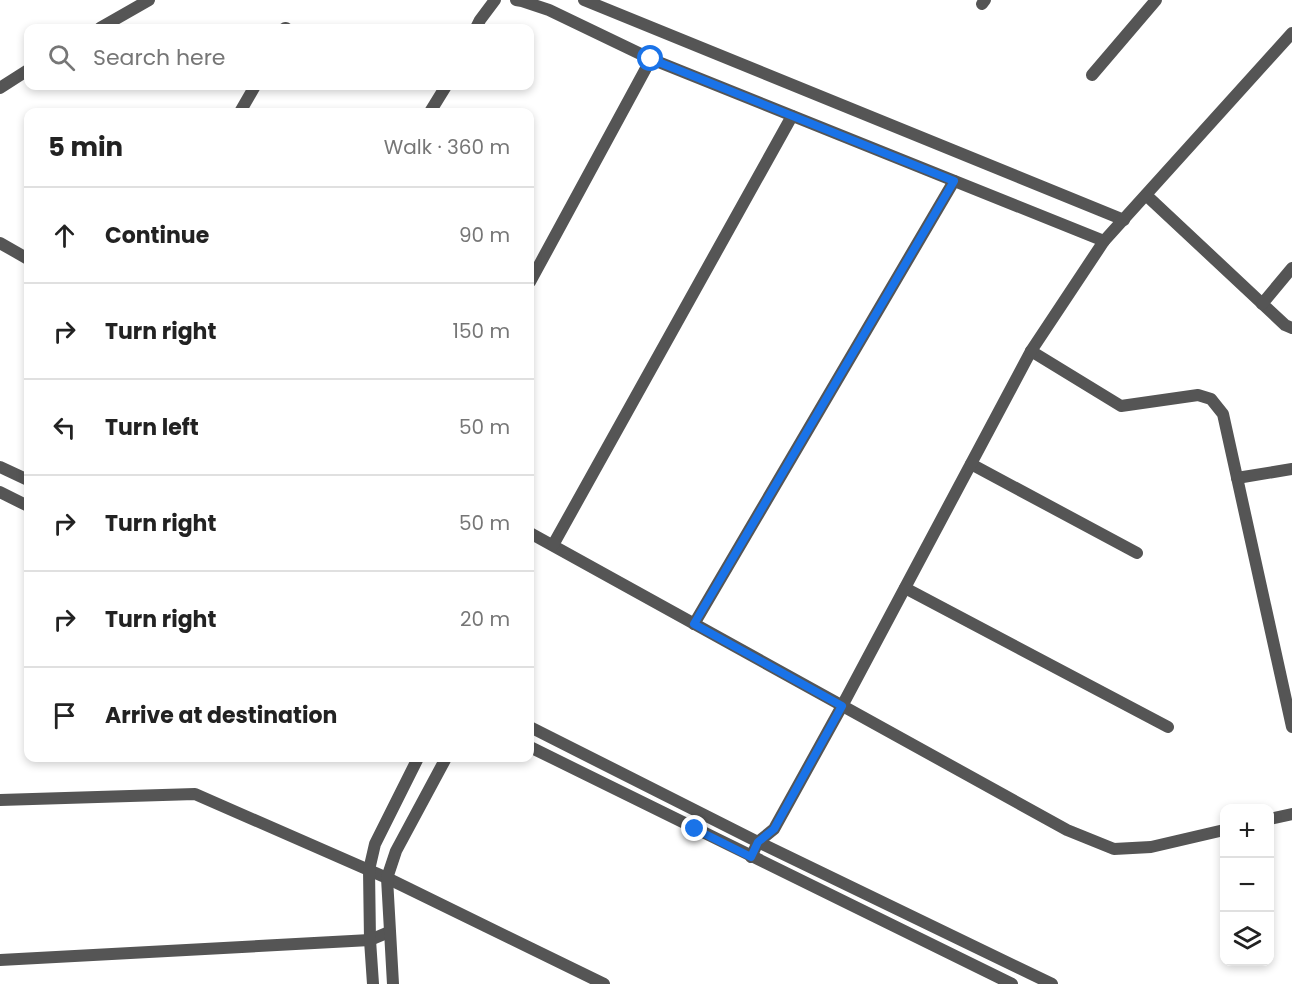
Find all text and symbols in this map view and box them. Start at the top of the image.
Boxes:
search box [24,24,534,90]
icon: search [45,41,78,74]
text: Search here [93,42,226,73]
route start [637,45,663,71]
text: 5 min [48,129,123,165]
text: Walk · 360 m [384,133,510,161]
icon: ahead [48,219,81,252]
text: Continue [105,220,209,251]
text: 90 m [459,221,510,249]
icon: right [48,315,81,348]
text: Turn right [105,316,216,347]
text: 150 m [453,317,510,345]
icon: left [48,411,81,444]
text: Turn left [105,412,199,443]
text: 50 m [459,413,510,441]
icon: right [48,507,81,540]
text: Turn right [105,508,216,539]
text: 50 m [459,509,510,537]
icon: right [48,603,81,636]
text: Turn right [105,604,216,635]
text: 20 m [460,605,510,633]
icon: arrive [48,699,81,732]
text: Arrive at destination [105,700,337,731]
map controls [1220,804,1274,966]
button: + [1220,804,1274,858]
route end [681,815,707,841]
button: − [1220,858,1274,912]
button: layers [1220,912,1274,966]

